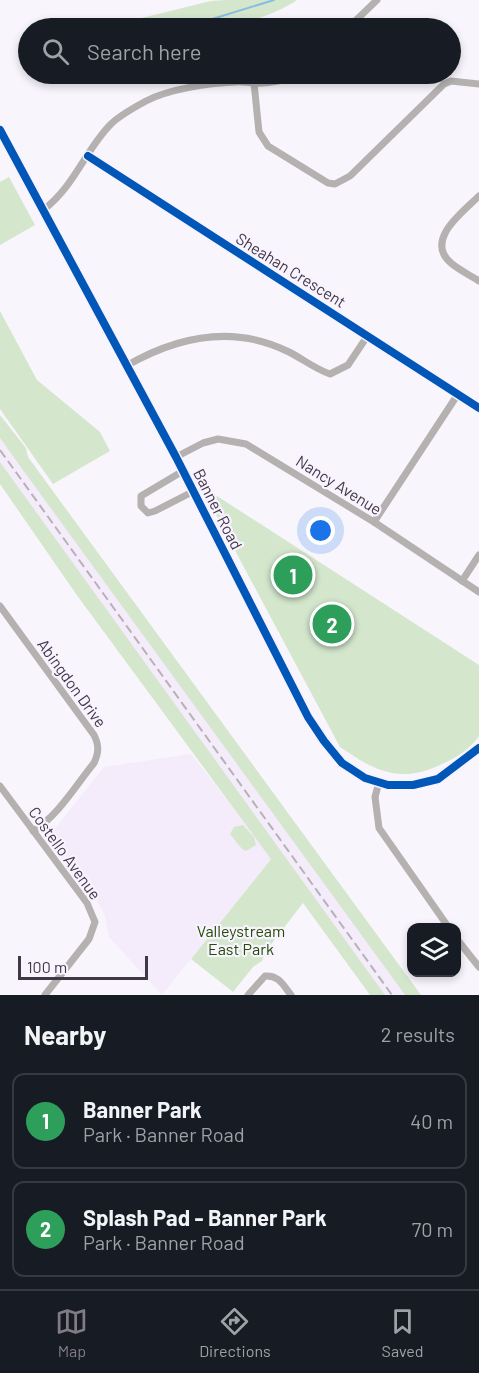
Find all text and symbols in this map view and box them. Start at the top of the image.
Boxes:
search box [18,18,461,84]
icon: search [39,35,72,68]
text: Search here [87,38,201,64]
street label: Sheahan Crescent [233,228,350,311]
street label: Nancy Avenue [293,451,386,518]
street label: Banner Road [190,465,247,552]
your location [306,516,335,545]
pin: 1 [274,552,312,598]
pin: 2 [312,602,352,646]
street label: Abingdon Drive [34,635,111,731]
street label: Costello Avenue [25,802,106,903]
park label: Valleystream East Park [197,921,285,958]
map controls [407,923,461,977]
button: layers [407,923,461,977]
scale bar [18,953,148,980]
text: 100 m [27,957,67,976]
text: Nearby [24,1019,106,1050]
text: 2 results [381,1022,455,1046]
text: Banner Park [83,1096,202,1122]
text: 1 [42,1109,49,1133]
text: 40 m [410,1109,453,1133]
text: Park · Banner Road [83,1122,245,1146]
text: Splash Pad - Banner Park [83,1204,327,1230]
text: 2 [40,1217,51,1241]
text: 70 m [412,1217,453,1241]
text: Park · Banner Road [83,1230,245,1254]
tab: Map [55,1305,88,1360]
tab: Directions [199,1305,271,1360]
tab: Saved [382,1305,424,1360]

